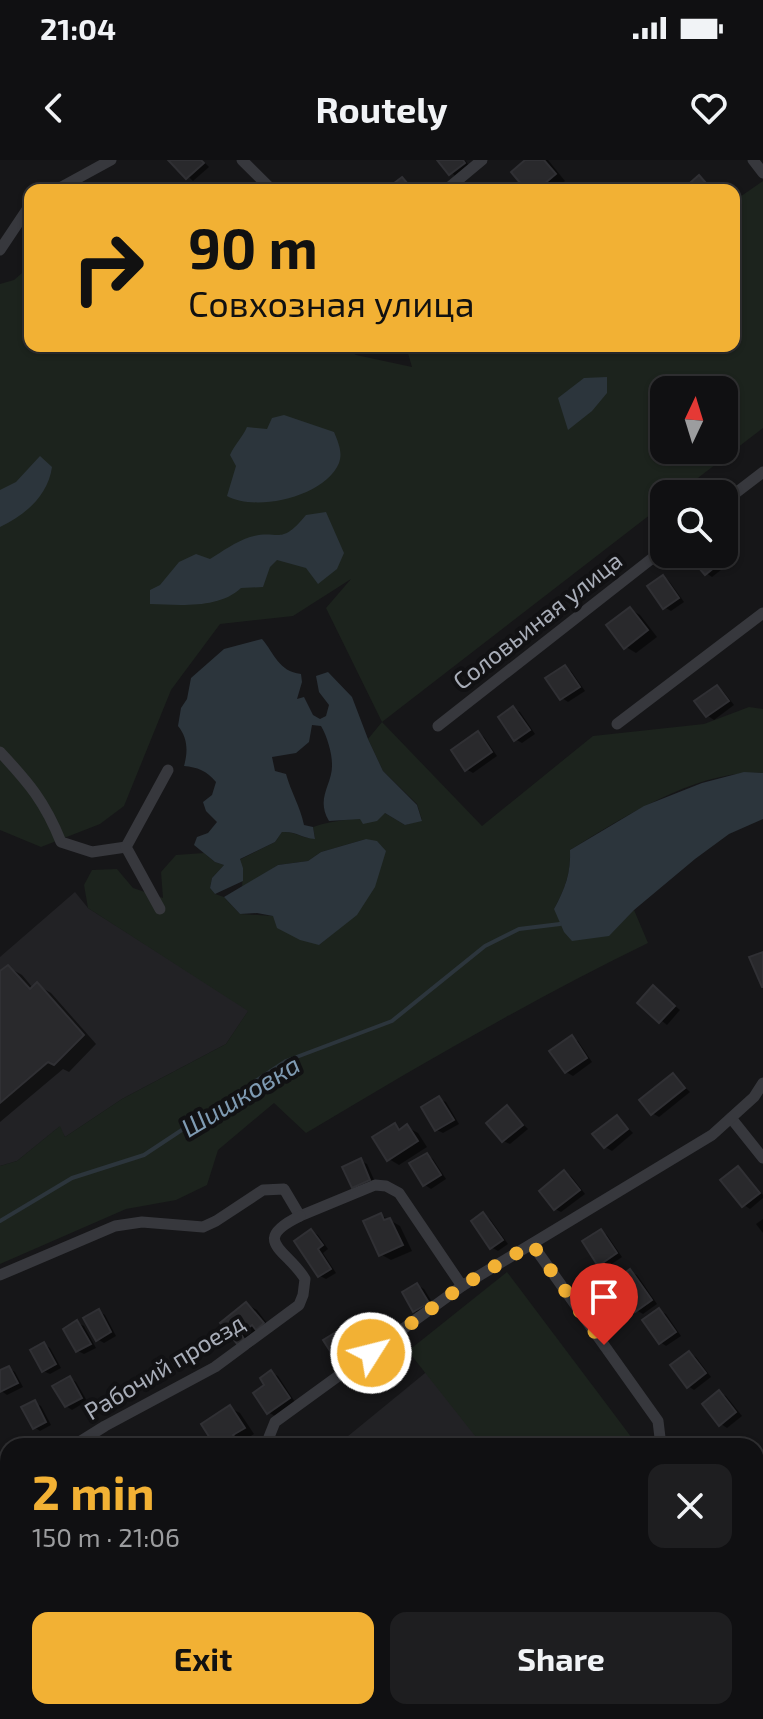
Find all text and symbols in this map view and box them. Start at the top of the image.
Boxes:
text: 21:04 [40,10,116,46]
icon: back [32,86,76,130]
icon: heart [687,86,731,130]
text: Routely [315,87,448,130]
text: 90 m [188,213,318,280]
icon: right [56,216,160,320]
text: Совхозная улица [188,281,475,324]
north arrow [650,376,738,464]
map controls [650,376,738,568]
button: search [650,480,738,568]
street label: Соловьиная улица [447,545,628,696]
water label: Шишковка [175,1048,305,1142]
pin [570,1263,638,1345]
icon: arrive [582,1275,626,1319]
street label: Рабочий проезд [79,1307,249,1425]
position arrow [329,1311,413,1395]
text: 2 min [32,1462,155,1520]
button: close [648,1464,732,1548]
text: 150 m · 21:06 [32,1521,180,1552]
button: Exit [32,1612,374,1704]
button: Share [390,1612,732,1704]

